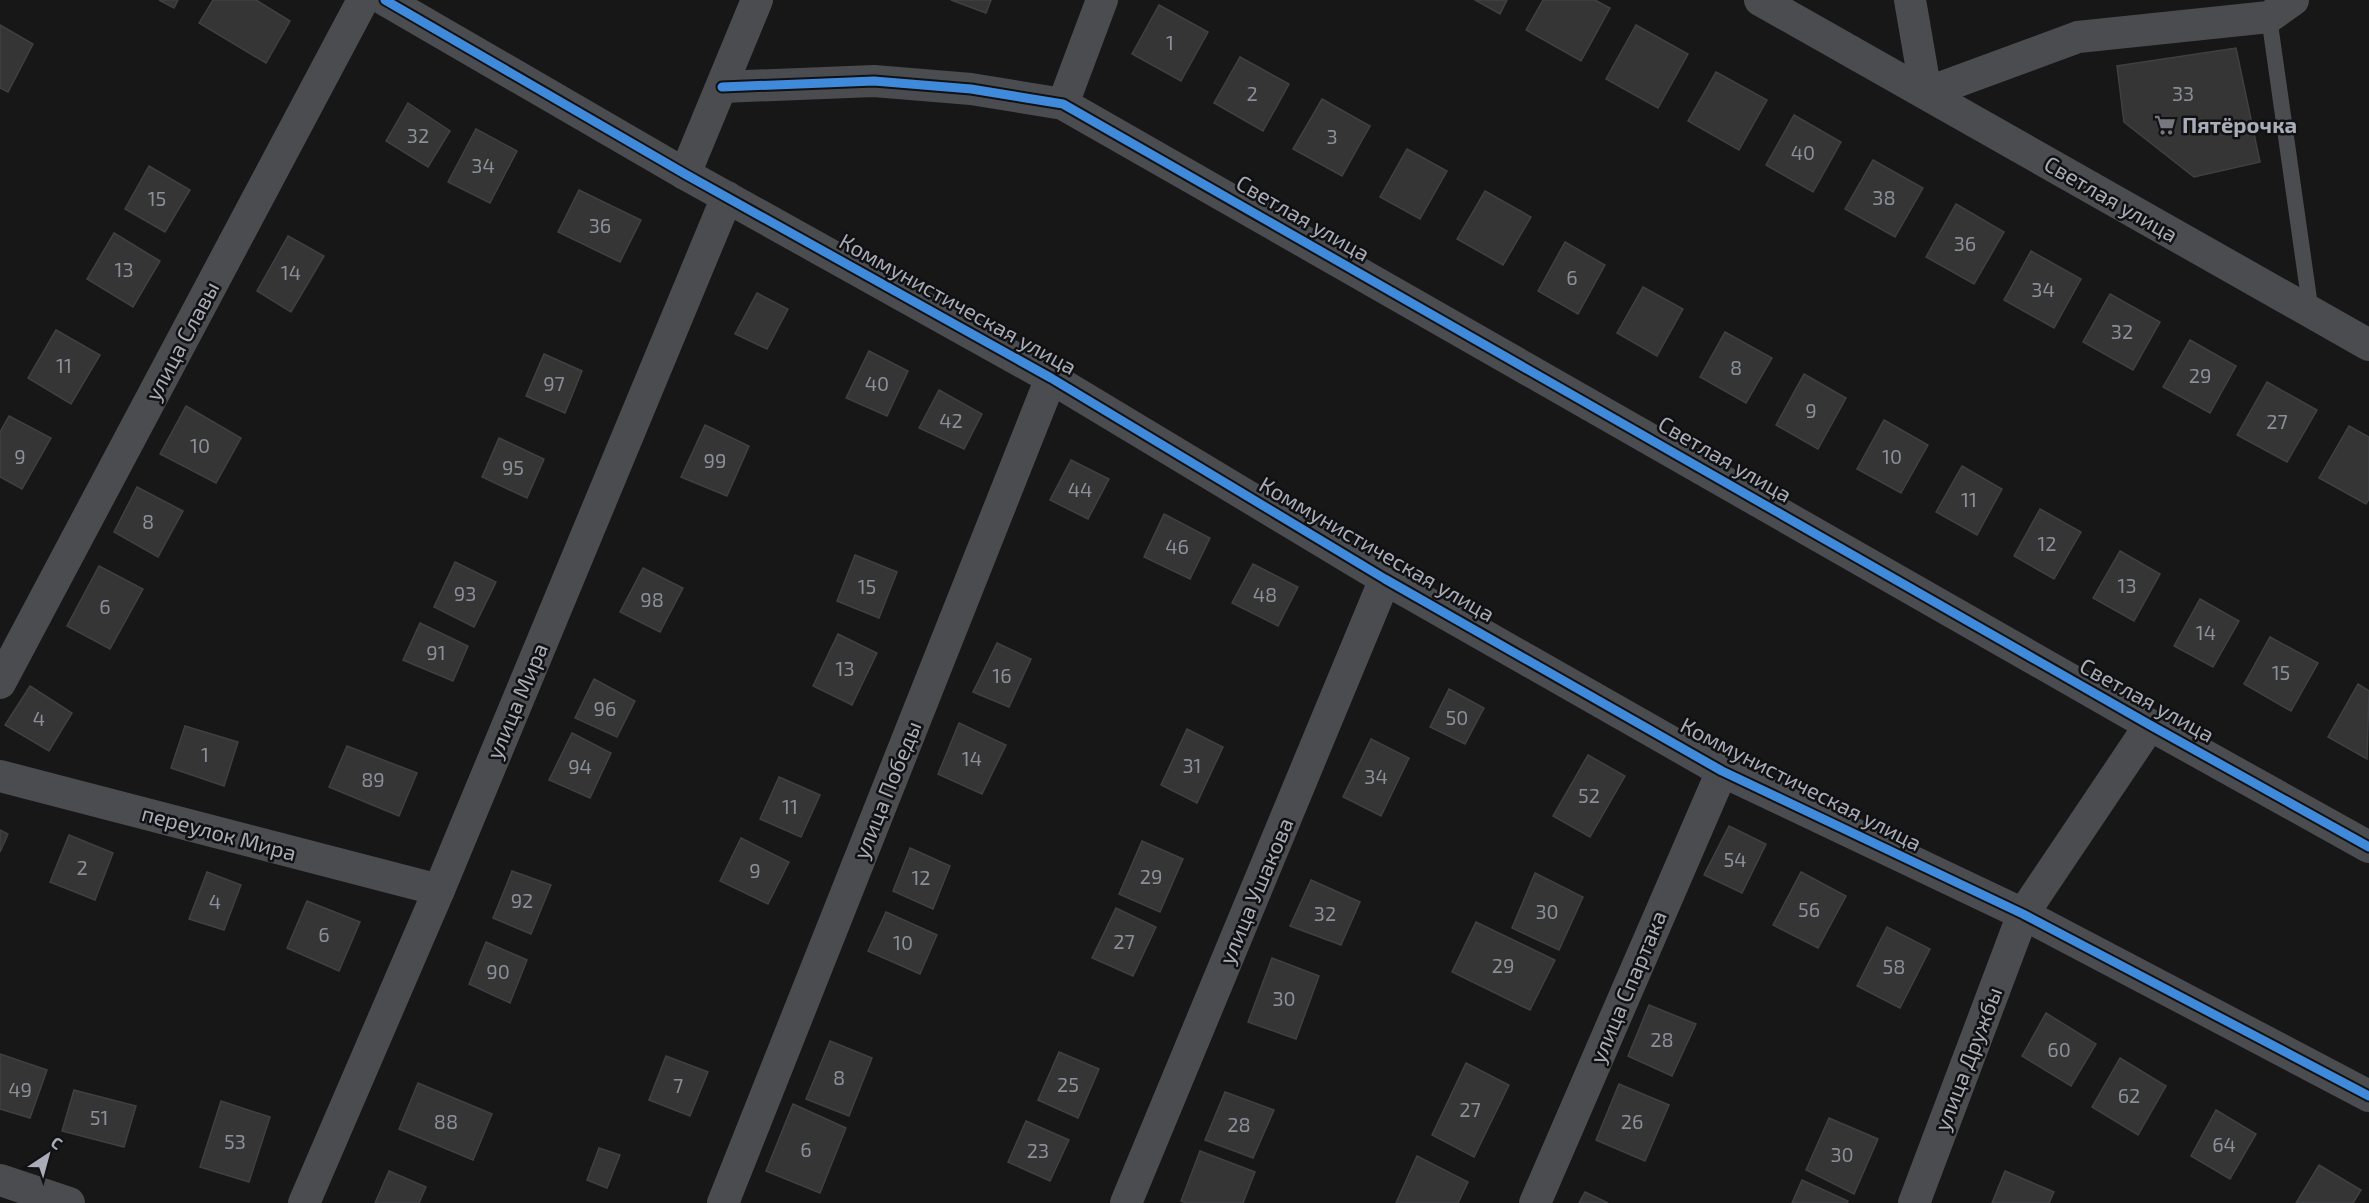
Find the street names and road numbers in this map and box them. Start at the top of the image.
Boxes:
street label: Светлая улица [2040,149,2183,248]
street label: Светлая улица [1232,168,1375,267]
street label: Коммунистическая улица [835,227,1082,380]
street label: улица Славы [139,276,224,405]
street label: Светлая улица [1654,409,1797,508]
street label: Коммунистическая улица [1255,470,1500,627]
street label: улица Мира [480,639,553,763]
street label: Светлая улица [2075,651,2219,748]
street label: Коммунистическая улица [1676,711,1926,856]
street label: улица Победы [847,717,927,863]
street label: переулок Мира [139,799,299,866]
street label: улица Ушакова [1213,813,1299,968]
street label: улица Спартака [1583,906,1672,1067]
street label: улица Дружбы [1928,983,2007,1135]

